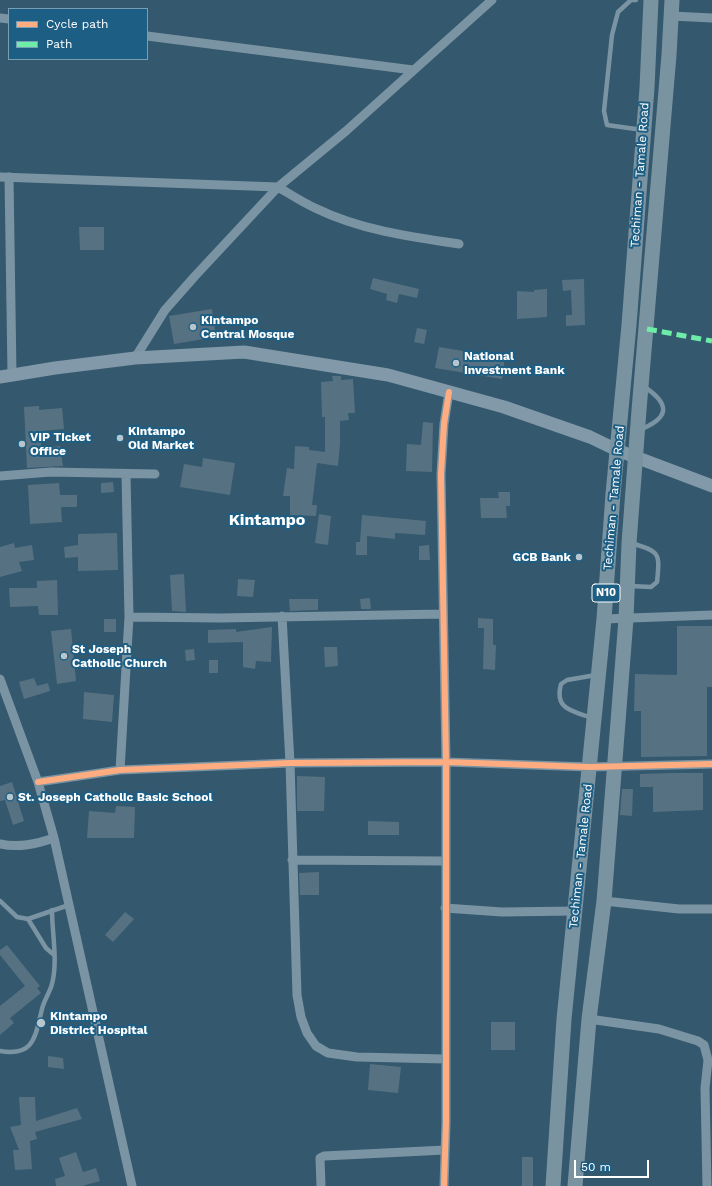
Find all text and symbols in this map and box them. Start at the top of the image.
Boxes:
legend [8,8,148,60]
text: Cycle path [46,17,108,31]
text: Path [46,37,72,51]
street label: Techiman - Tamale Road [628,102,652,248]
place label: Kintampo Central Mosque [201,313,294,341]
marker: Kintampo Central Mosque [188,322,198,332]
place label: National Investment Bank [464,349,565,377]
marker: National Investment Bank [451,358,461,368]
place label: Kintampo Old Market [128,424,194,452]
street label: Techiman - Tamale Road [601,425,627,571]
place label: VIP Ticket Office [30,430,91,458]
marker: Kintampo Old Market [115,433,125,443]
marker: VIP Ticket Office [17,439,27,449]
district label: Kintampo [229,510,305,530]
place label: GCB Bank [512,550,571,564]
marker: GCB Bank [574,552,584,562]
road number: N10 [592,584,620,602]
place label: St Joseph Catholic Church [72,642,167,670]
marker: St Joseph Catholic Church [59,651,69,661]
street label: Techiman - Tamale Road [566,783,596,929]
place label: St. Joseph Catholic Basic School [18,790,212,804]
marker: St. Joseph Catholic Basic School [5,792,15,802]
place label: Kintampo District Hospital [50,1009,148,1037]
marker: Kintampo District Hospital [35,1017,47,1029]
scale bar [576,1152,651,1178]
text: 50 m [581,1160,611,1174]

